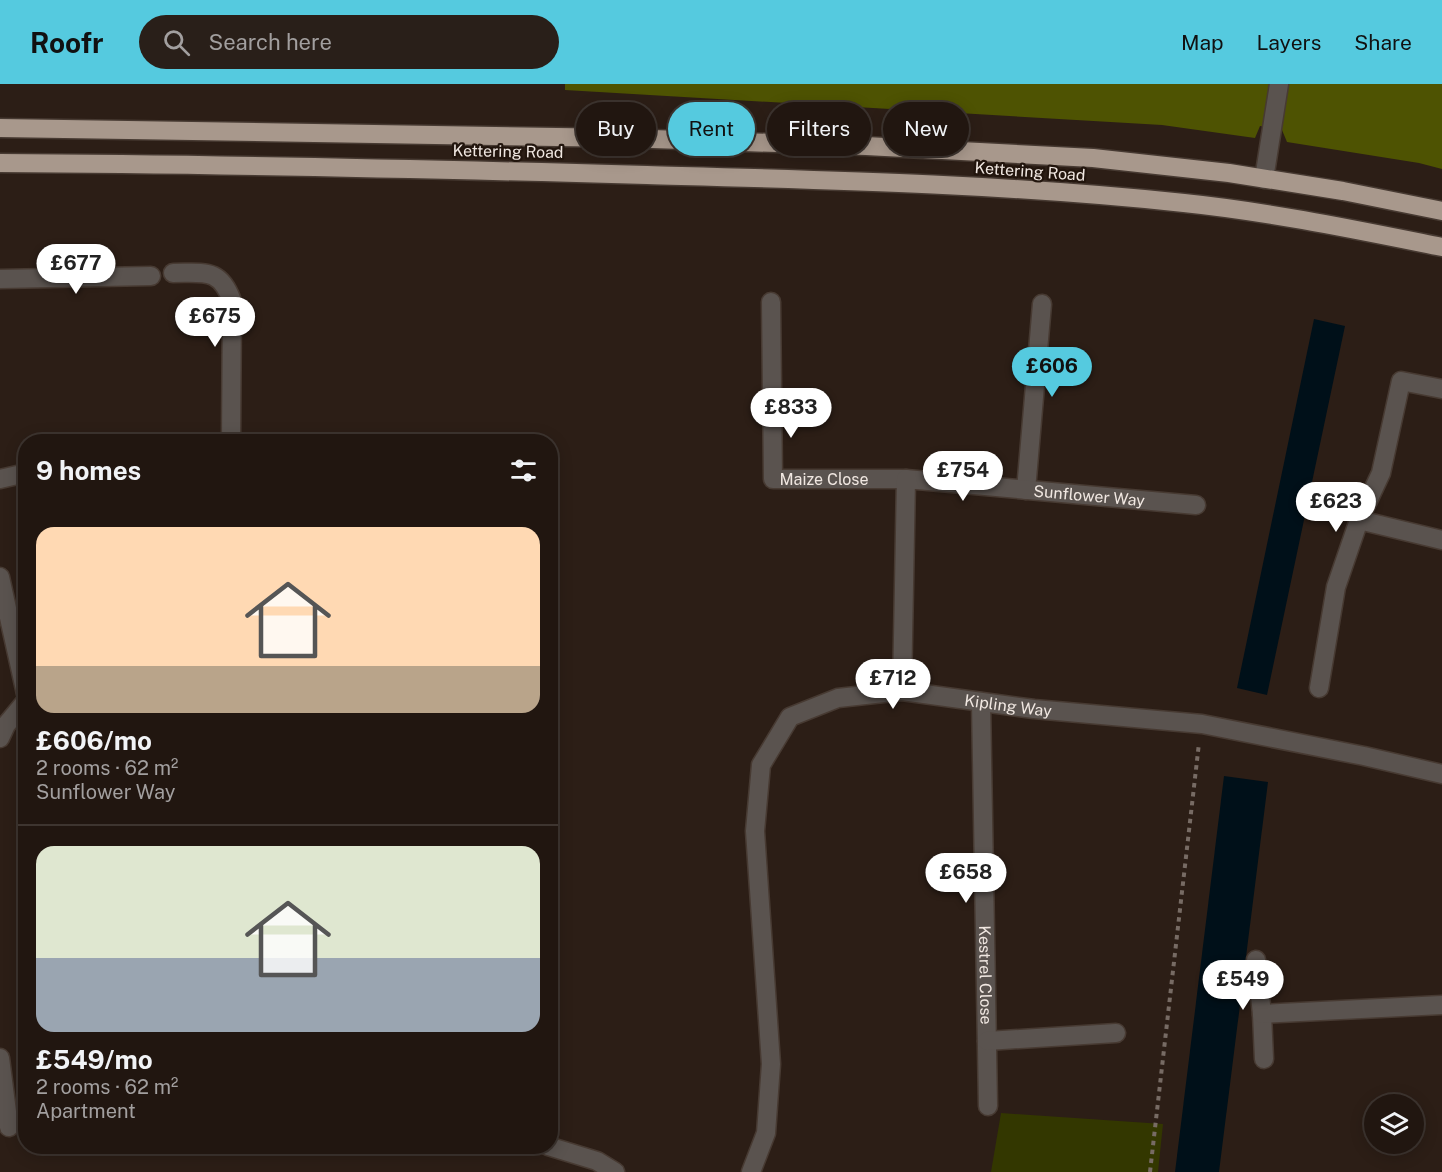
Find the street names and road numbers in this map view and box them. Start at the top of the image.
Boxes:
street label: Kettering Road [452,141,564,162]
street label: Kettering Road [974,158,1086,185]
street label: Maize Close [779,470,869,489]
street label: Sunflower Way [1033,481,1146,510]
street label: Kipling Way [963,691,1053,721]
street label: Kestrel Close [975,925,996,1025]

